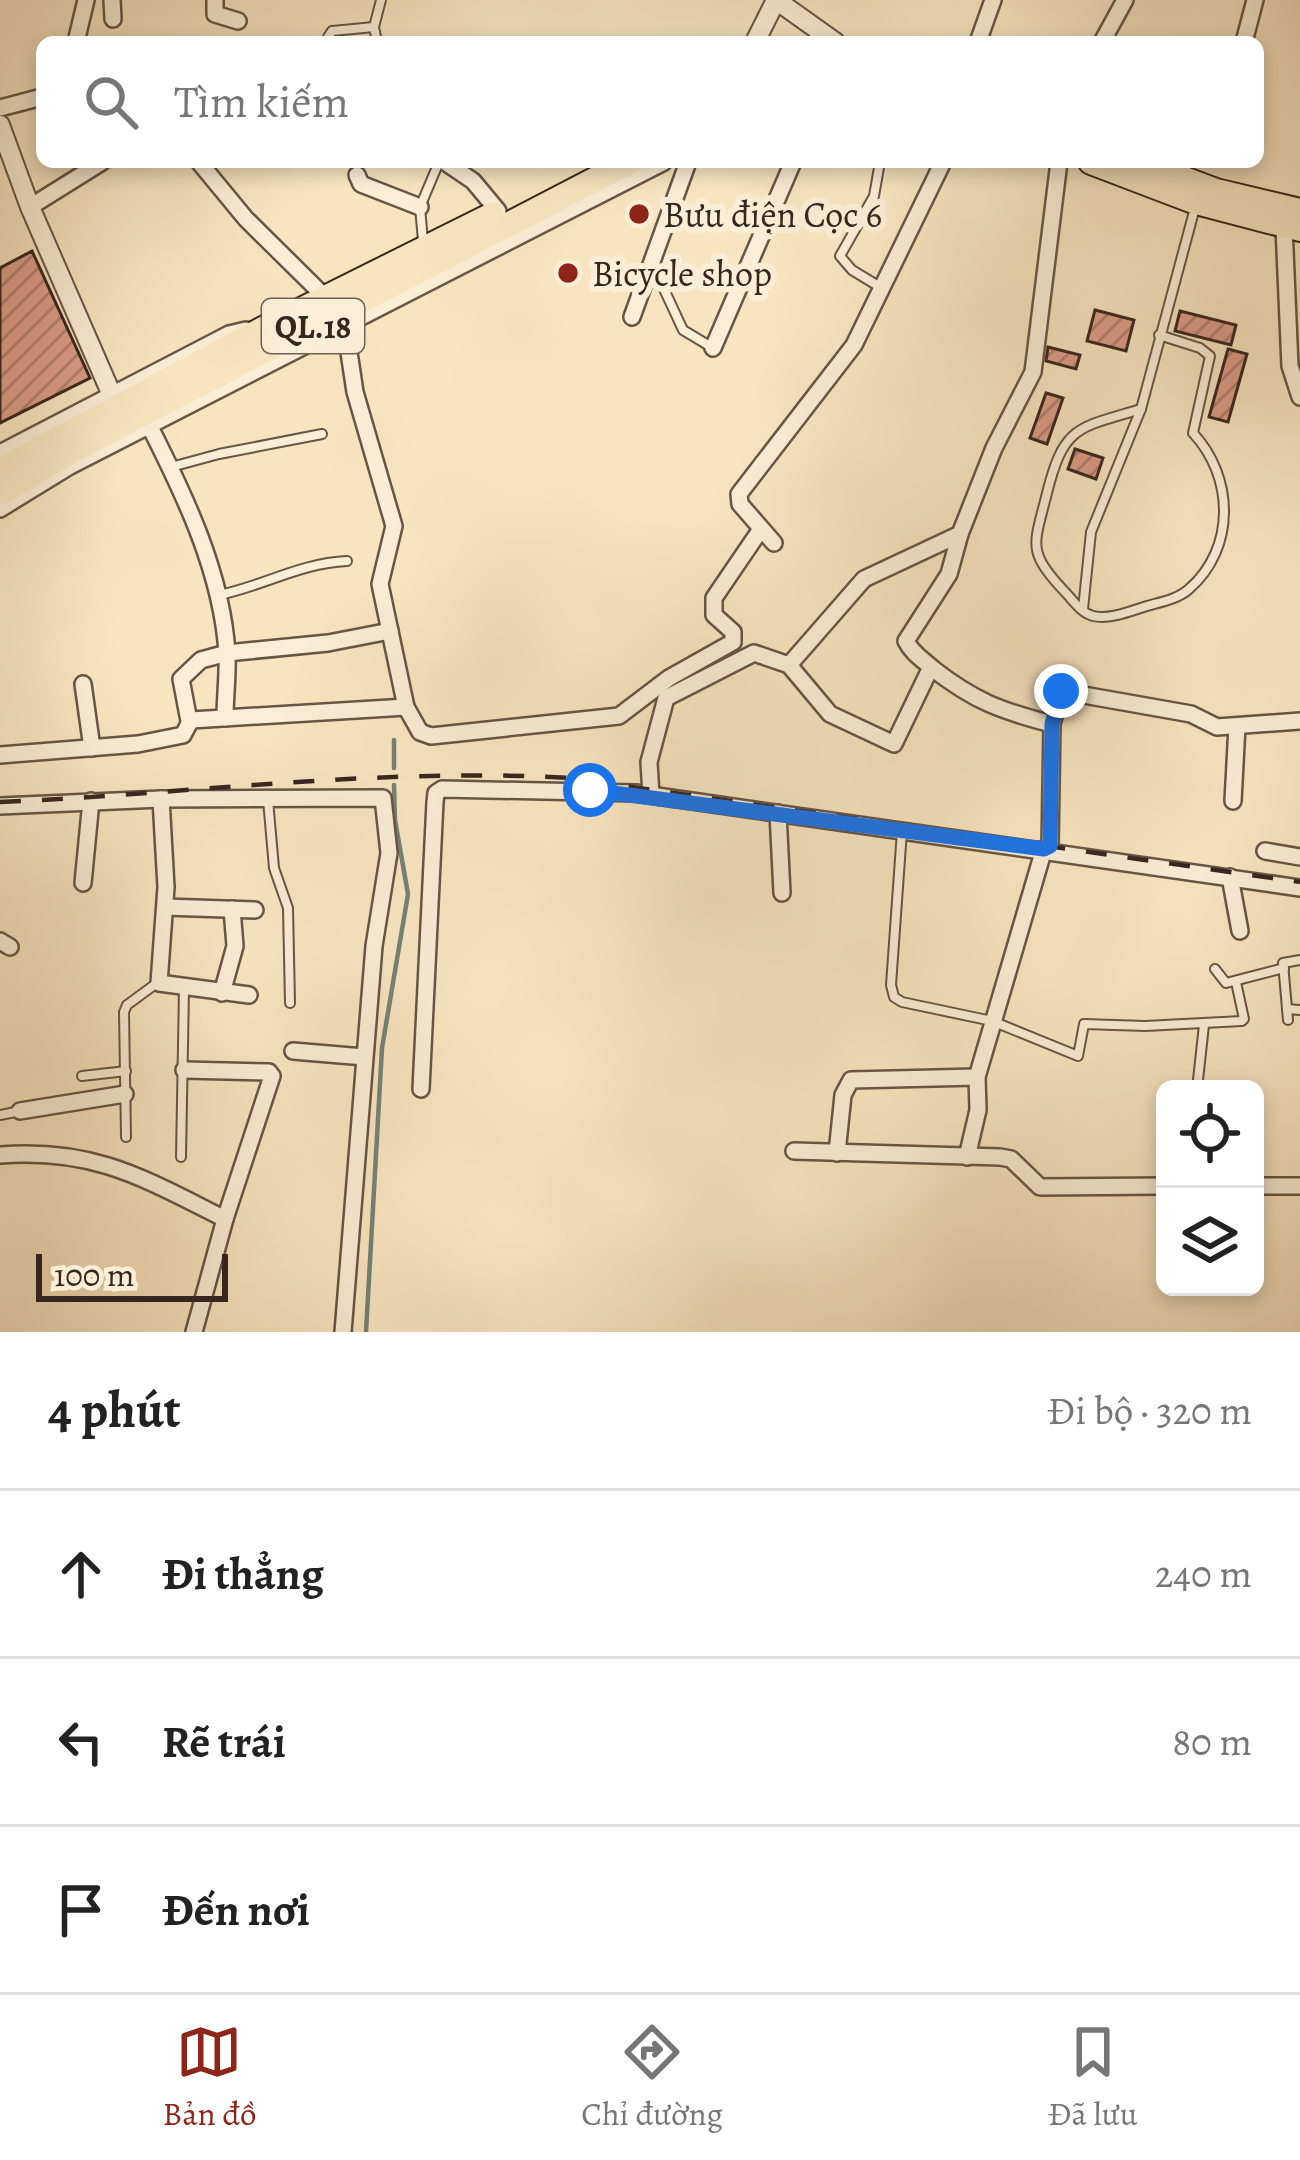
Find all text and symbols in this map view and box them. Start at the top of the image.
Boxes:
search box [36,36,1264,168]
icon: search [78,69,144,135]
text: Tìm kiếm [174,71,349,133]
place label: Bưu điện Cọc 6 [663,190,882,239]
marker: Bưu điện Cọc 6 [626,201,652,227]
place label: Bicycle shop [592,249,772,298]
marker: Bicycle shop [555,260,581,286]
road number: QL.18 [262,299,364,353]
route end [1034,664,1088,718]
route start [563,763,617,817]
map controls [1156,1080,1264,1296]
button: locate [1156,1080,1264,1188]
button: layers [1156,1188,1264,1296]
scale bar [36,1248,228,1301]
text: 100 m [54,1252,134,1297]
text: 4 phút [48,1375,181,1445]
text: Đi bộ · 320 m [1047,1384,1252,1437]
icon: ahead [48,1541,114,1607]
text: Đi thẳng [162,1543,324,1605]
text: 240 m [1155,1547,1252,1600]
icon: left [48,1709,114,1775]
text: Rẽ trái [162,1711,286,1773]
text: 80 m [1172,1715,1252,1768]
icon: arrive [48,1877,114,1943]
text: Đến nơi [162,1879,310,1941]
tab: Bản đồ [162,2019,256,2136]
tab: Chỉ đường [581,2019,723,2136]
tab: Đã lưu [1048,2019,1138,2136]

